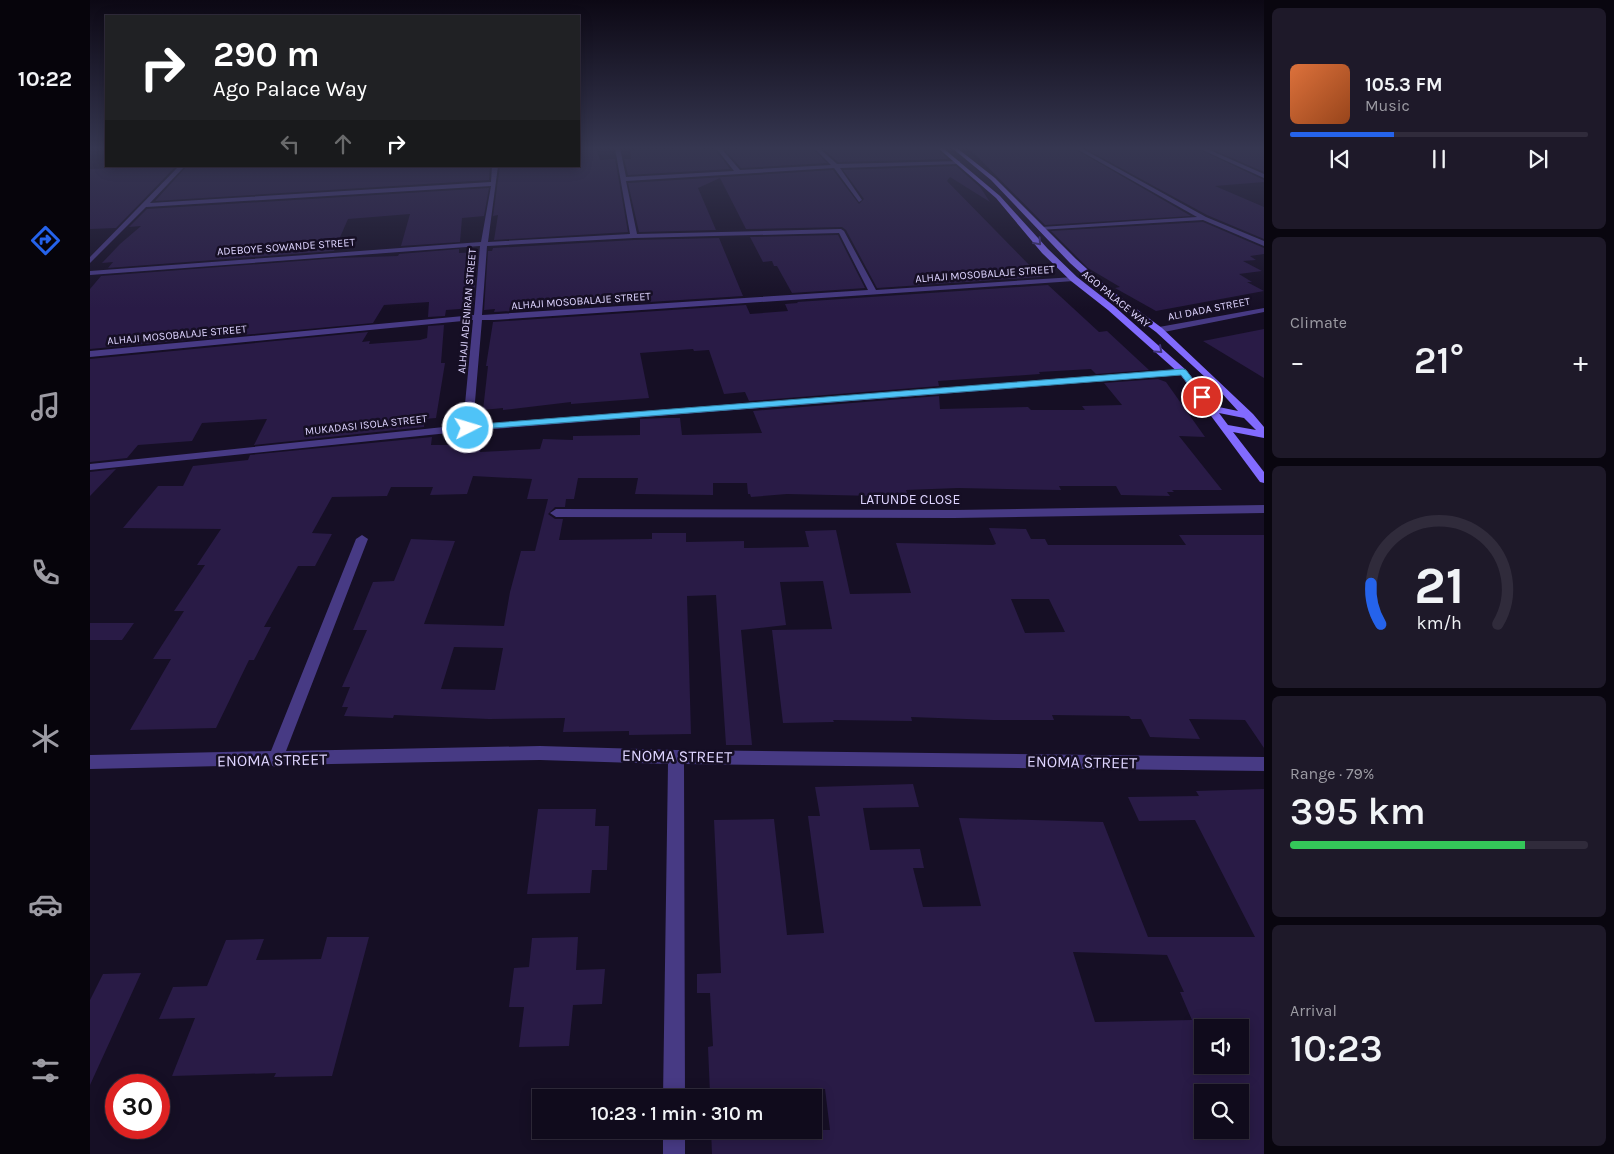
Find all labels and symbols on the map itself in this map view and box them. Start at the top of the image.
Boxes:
street label: ADEBOYE SOWANDE STREET [217,236,356,258]
one-way arrow [1032,237,1041,246]
street label: ALHAJI ADENIRAN STREET [455,247,479,374]
street label: ALHAJI MOSOBALAJE STREET [915,263,1056,285]
street label: AGO PALACE WAY [1079,268,1153,330]
street label: ALHAJI MOSOBALAJE STREET [511,290,652,312]
street label: ALI DADA STREET [1167,295,1252,323]
street label: ALHAJI MOSOBALAJE STREET [107,322,248,348]
one-way arrow [1153,344,1162,353]
pin [1181,376,1223,418]
position arrow [441,401,493,453]
street label: MUKADASI ISOLA STREET [304,412,428,438]
street label: LATUNDE CLOSE [860,491,960,508]
street label: ENOMA STREET [622,746,732,766]
street label: ENOMA STREET [217,750,327,770]
street label: ENOMA STREET [1027,752,1137,772]
speed limit sign: 30 [105,1074,170,1139]

